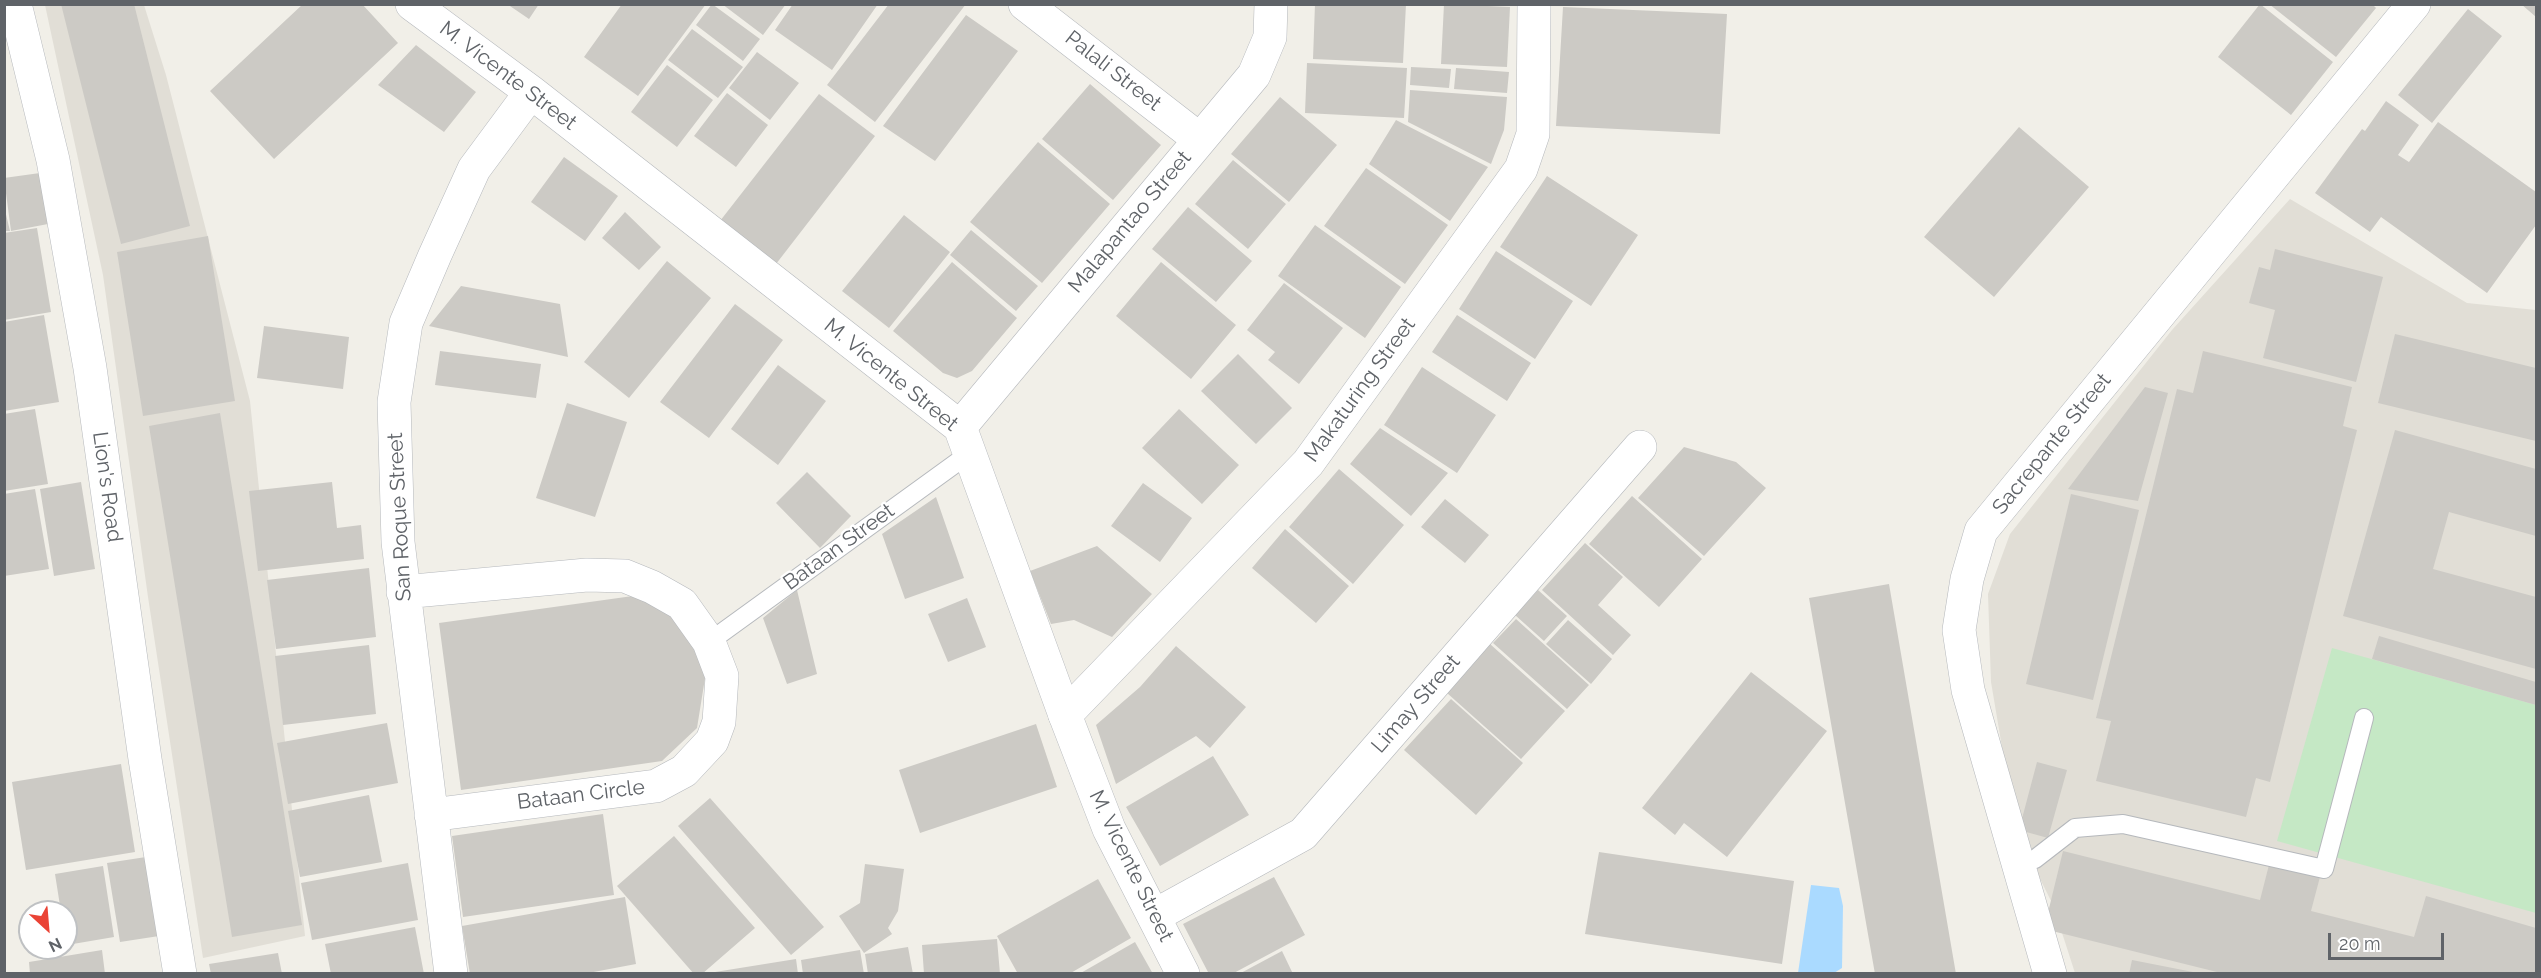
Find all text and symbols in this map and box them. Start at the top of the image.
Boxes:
street label: M. Vicente Street [434,16,582,136]
street label: Palali Street [1060,26,1166,116]
street label: Malapantao Street [1063,146,1197,298]
street label: M. Vicente Street [819,313,963,437]
street label: Makaturing Street [1299,313,1421,467]
street label: Sacrepante Street [1987,368,2117,520]
street label: Lion's Road [87,430,127,544]
street label: San Roque Street [383,432,417,602]
street label: Bataan Street [779,498,899,596]
street label: Limay Street [1366,650,1466,758]
street label: Bataan Circle [516,775,646,815]
street label: M. Vicente Street [1083,786,1179,946]
north arrow [18,900,78,960]
scale bar [2331,921,2446,959]
text: 20 m [2339,933,2381,954]
text: N [46,934,65,956]

